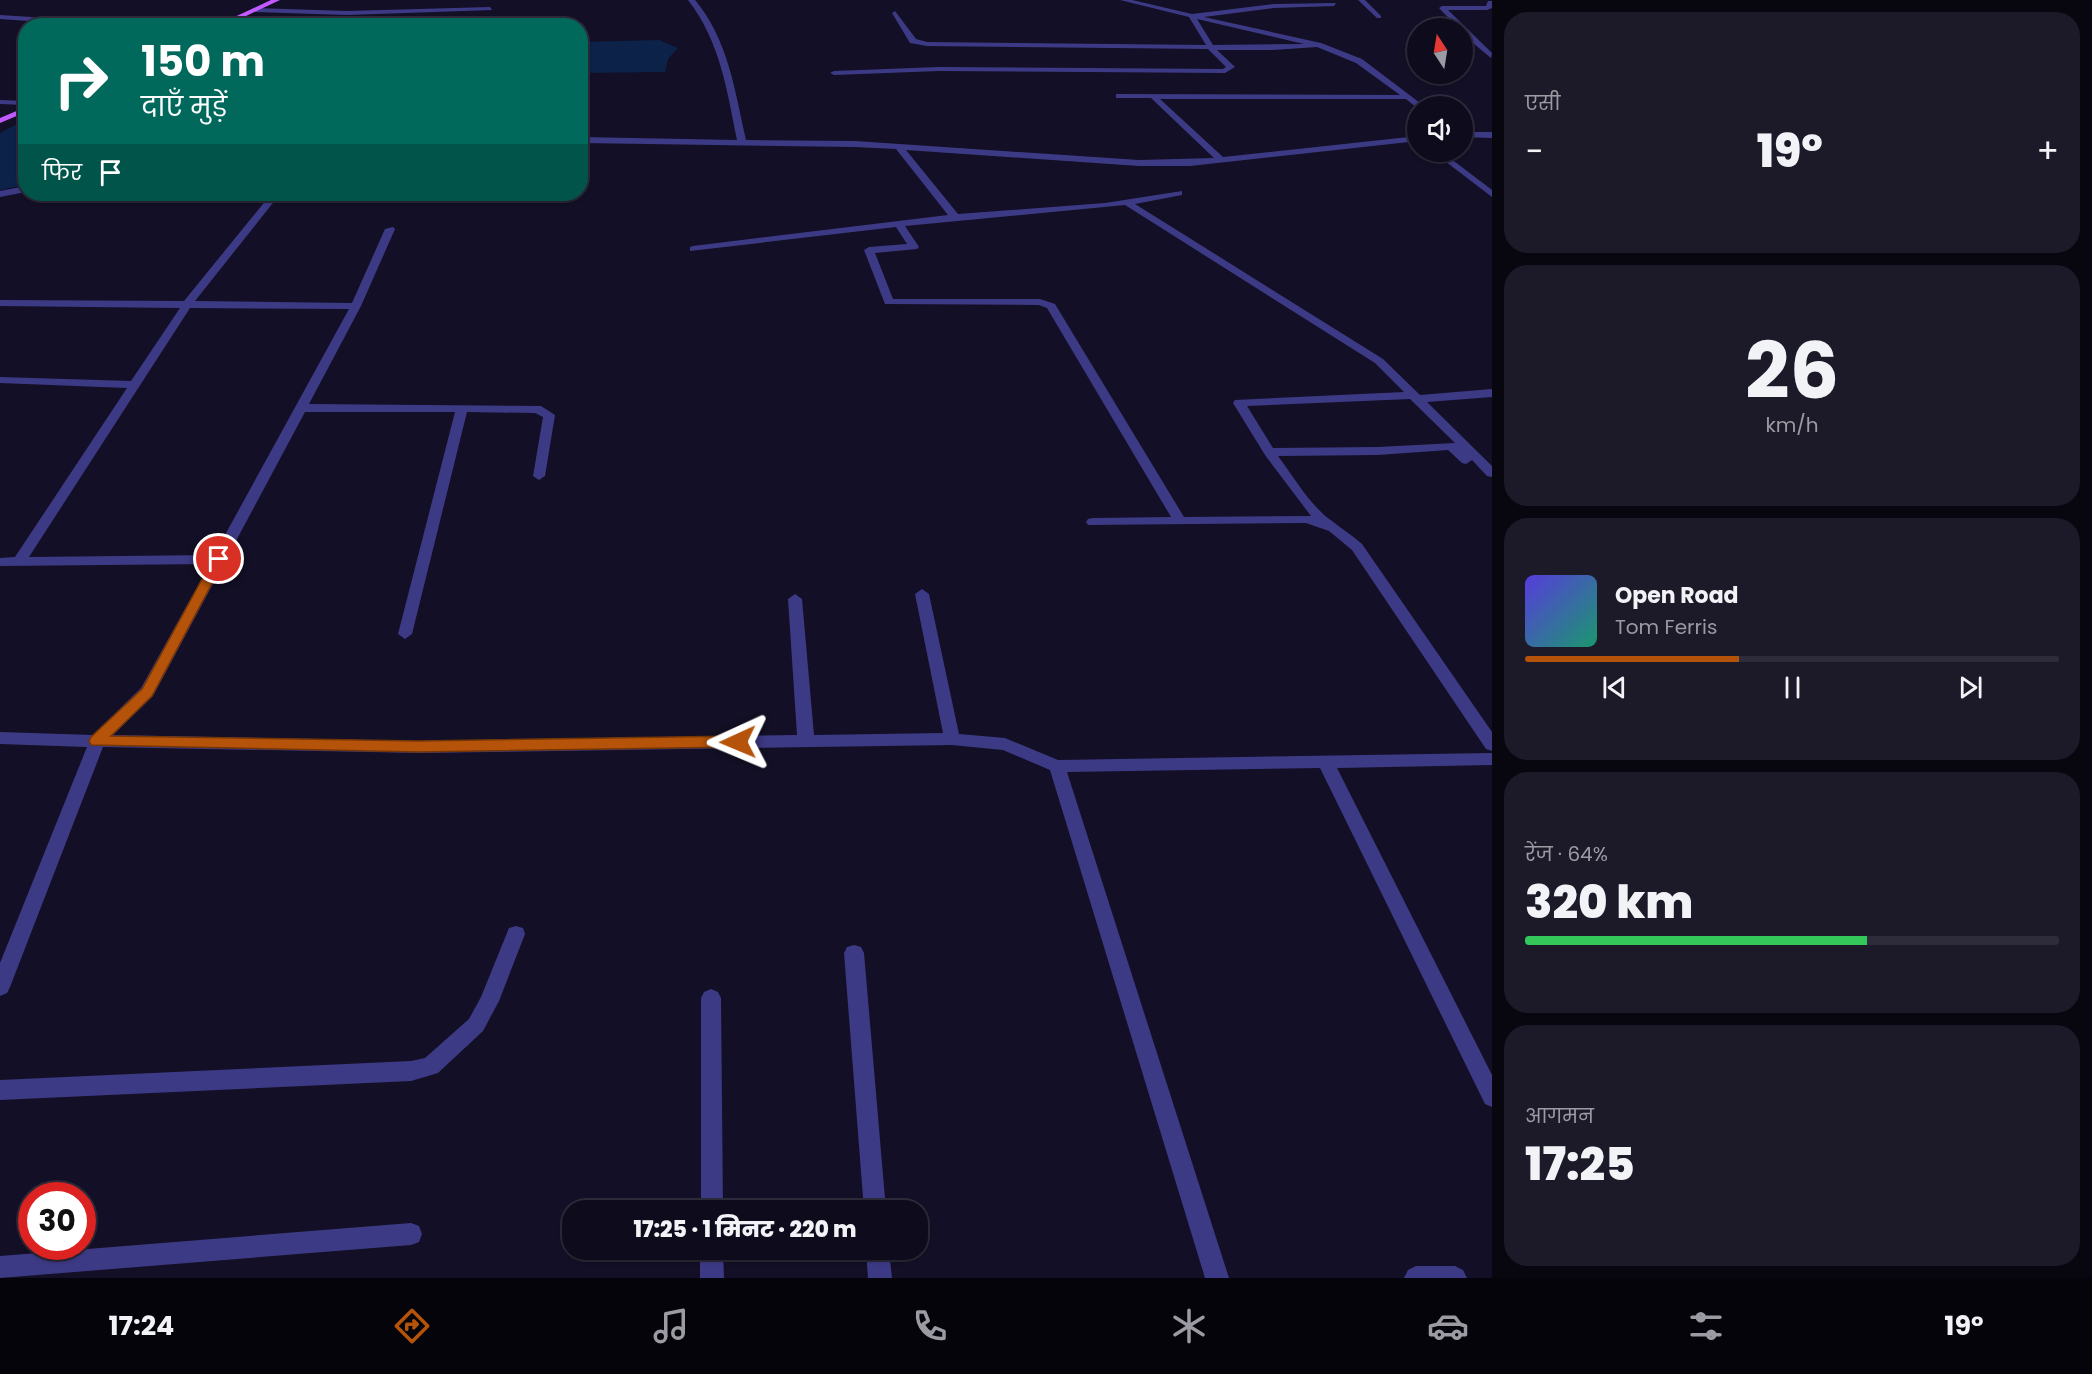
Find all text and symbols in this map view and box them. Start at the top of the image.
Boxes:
north arrow [1407,18,1473,84]
map controls [1407,18,1473,162]
text: 150 m [141,32,265,91]
icon: right [42,42,120,120]
text: दाएँ मुड़ें [141,88,227,125]
text: एसी [1525,89,1560,117]
button: sound [1407,96,1473,162]
text: 19° [1757,120,1823,183]
text: − [1525,128,1543,175]
text: + [2036,128,2059,175]
icon: arrive [94,156,127,189]
text: फिर [42,157,82,188]
text: 26 [1745,316,1839,425]
text: km/h [1765,411,1819,439]
pin [193,533,244,584]
icon: arrive [202,542,235,575]
text: Open Road [1615,580,1739,611]
text: Tom Ferris [1615,613,1717,641]
icon: previous [1598,671,1631,704]
icon: pause [1776,671,1809,704]
icon: next [1954,671,1987,704]
position arrow [706,710,770,774]
text: रेंज · 64% [1525,840,1608,868]
text: 320 km [1525,871,1693,934]
text: आगमन [1525,1102,1594,1130]
text: 17:25 [1525,1133,1635,1196]
speed limit sign: 30 [18,1182,96,1260]
text: 17:25 · 1 मिनट · 220 m [633,1214,857,1245]
icon: directions [391,1305,433,1347]
icon: music [650,1305,692,1347]
icon: phone [909,1305,951,1347]
icon: climate [1168,1305,1210,1347]
icon: car [1427,1305,1469,1347]
icon: filters [1685,1305,1727,1347]
text: 17:24 [108,1307,174,1344]
text: 19° [1944,1307,1984,1344]

